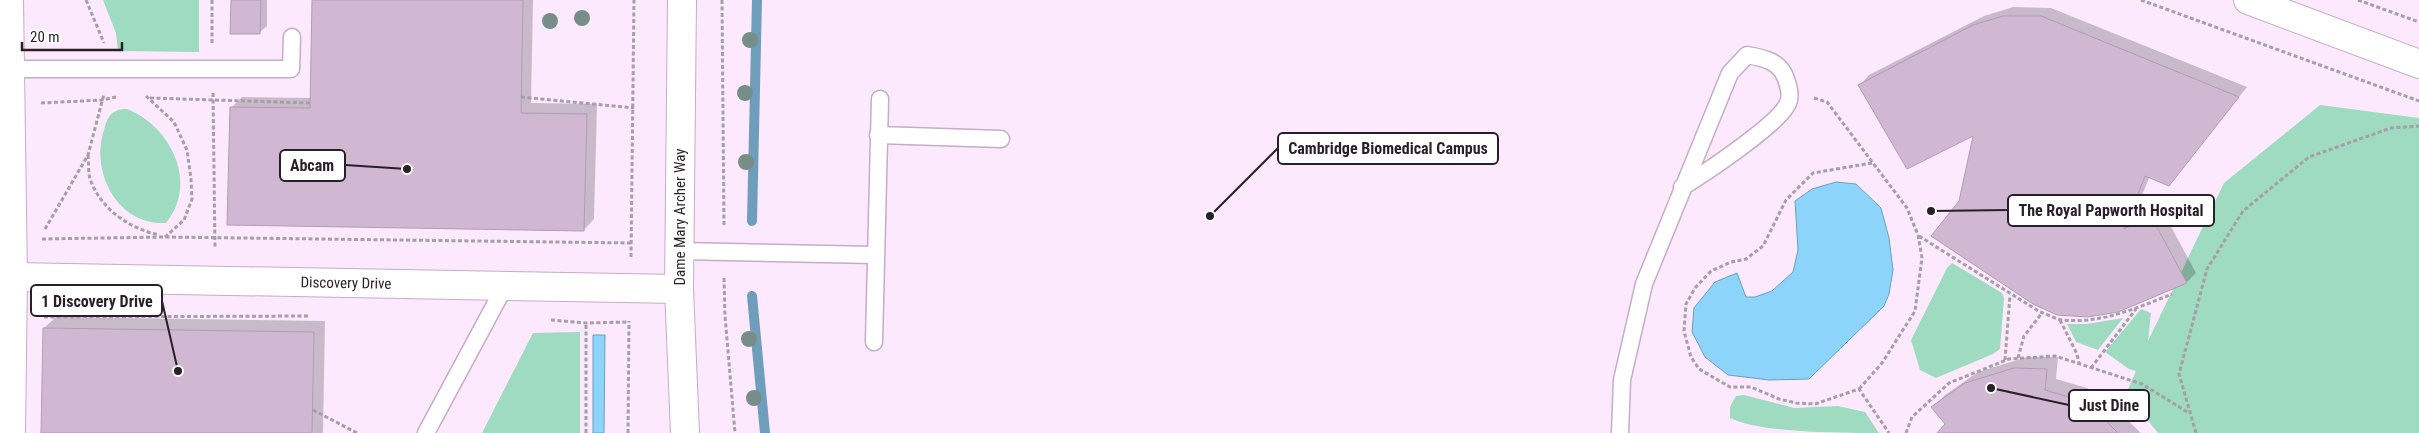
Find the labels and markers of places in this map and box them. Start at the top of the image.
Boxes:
callout: Cambridge Biomedical Campus [1278,133,1498,164]
callout: Abcam [280,150,345,181]
callout: The Royal Papworth Hospital [2008,195,2214,226]
callout: 1 Discovery Drive [31,285,162,316]
callout: Just Dine [2069,390,2149,421]

